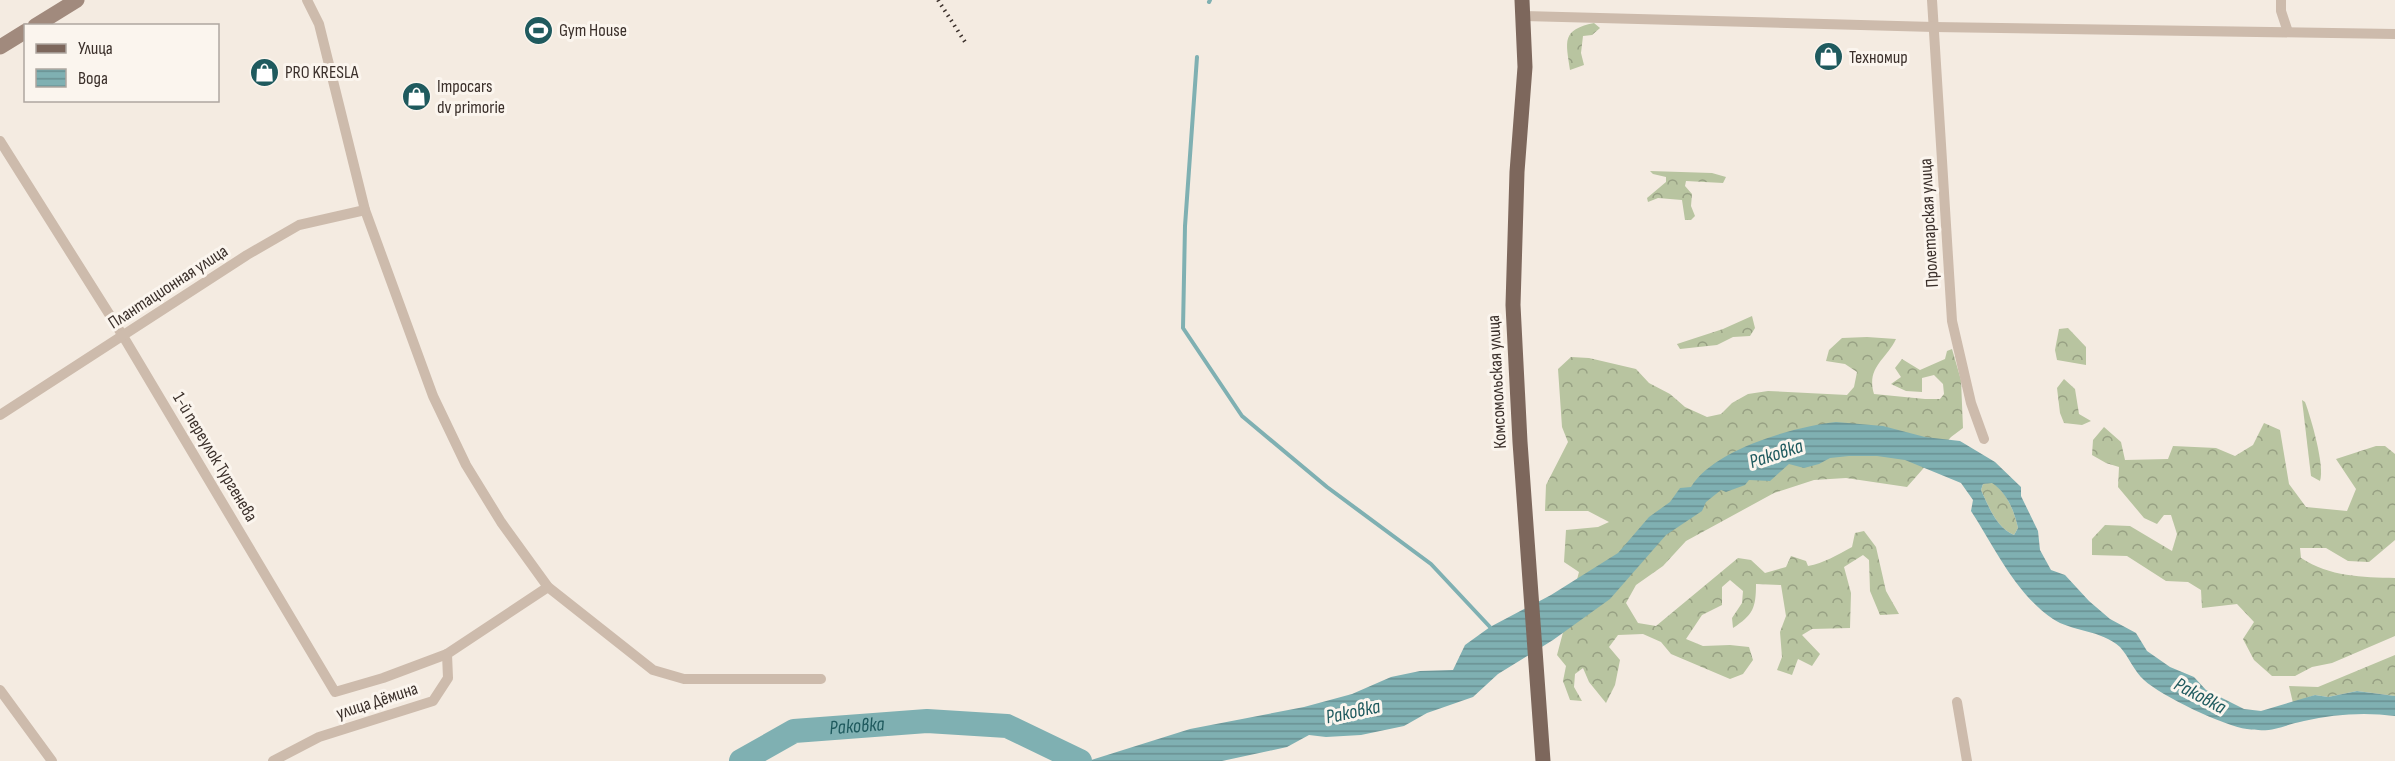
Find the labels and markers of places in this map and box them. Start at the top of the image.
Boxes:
sports icon: Gym House [522,14,554,46]
place label: Gym House [559,20,627,41]
shop icon: Техномир [1812,41,1844,73]
place label: Техномир [1849,47,1908,68]
shop icon: PRO KRESLA [248,56,280,88]
place label: PRO KRESLA [285,62,359,83]
place label: Impocars dv primorie [437,76,505,118]
shop icon: Impocars dv primorie [400,80,432,112]

